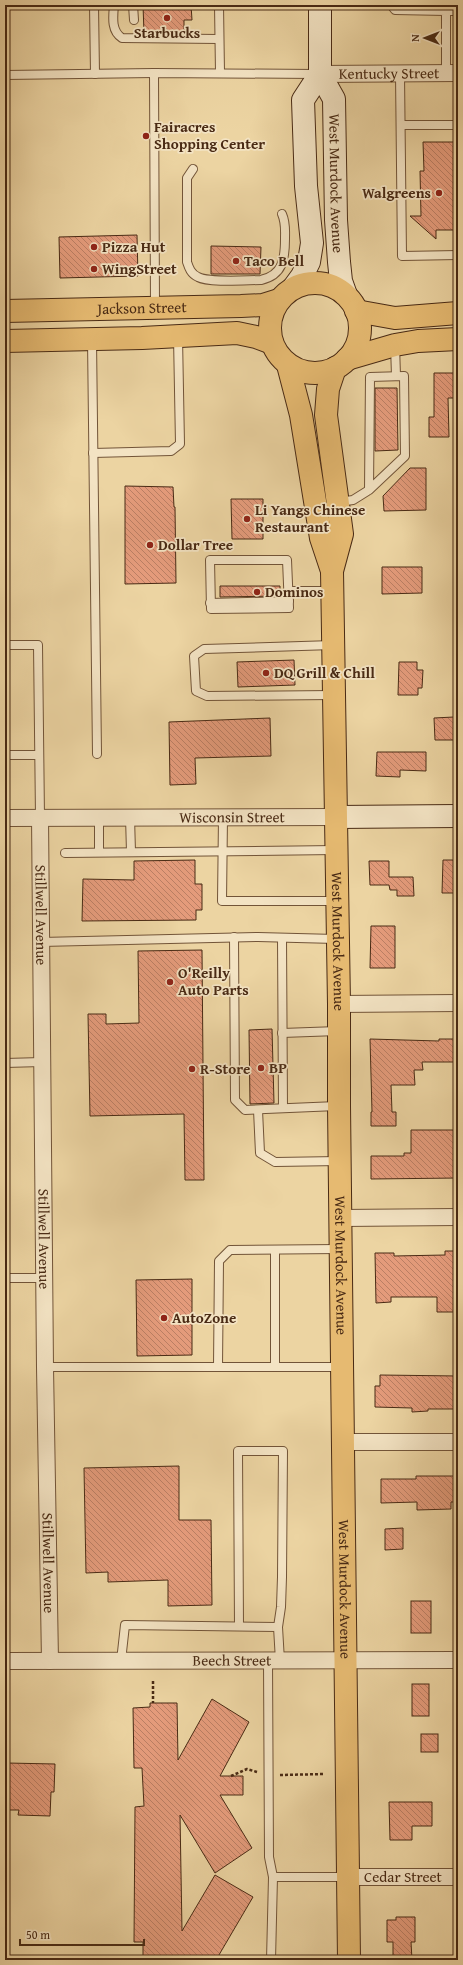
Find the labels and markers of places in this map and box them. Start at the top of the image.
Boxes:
marker: Starbucks [162,13,172,23]
place label: Starbucks [134,22,200,43]
place label: Fairacres Shopping Center [154,116,265,154]
marker: Fairacres Shopping Center [141,131,151,141]
place label: Walgreens [362,182,431,203]
marker: Walgreens [434,188,444,198]
place label: Pizza Hut [102,236,166,257]
marker: Pizza Hut [89,242,99,252]
place label: Taco Bell [244,250,304,271]
marker: Taco Bell [231,256,241,266]
place label: WingStreet [102,258,177,279]
marker: WingStreet [89,264,99,274]
place label: Li Yangs Chinese Restaurant [255,499,365,537]
marker: Li Yangs Chinese Restaurant [242,514,252,524]
place label: Dollar Tree [158,534,233,555]
marker: Dollar Tree [145,540,155,550]
place label: Dominos [265,581,324,602]
marker: Dominos [252,587,262,597]
place label: DQ Grill & Chill [274,662,375,683]
marker: DQ Grill & Chill [261,668,271,678]
place label: O'Reilly Auto Parts [178,962,249,1000]
marker: O'Reilly Auto Parts [165,977,175,987]
place label: BP [269,1057,287,1078]
place label: R-Store [200,1058,250,1079]
marker: BP [256,1063,266,1073]
marker: R-Store [187,1064,197,1074]
place label: AutoZone [172,1307,236,1328]
marker: AutoZone [159,1313,169,1323]

